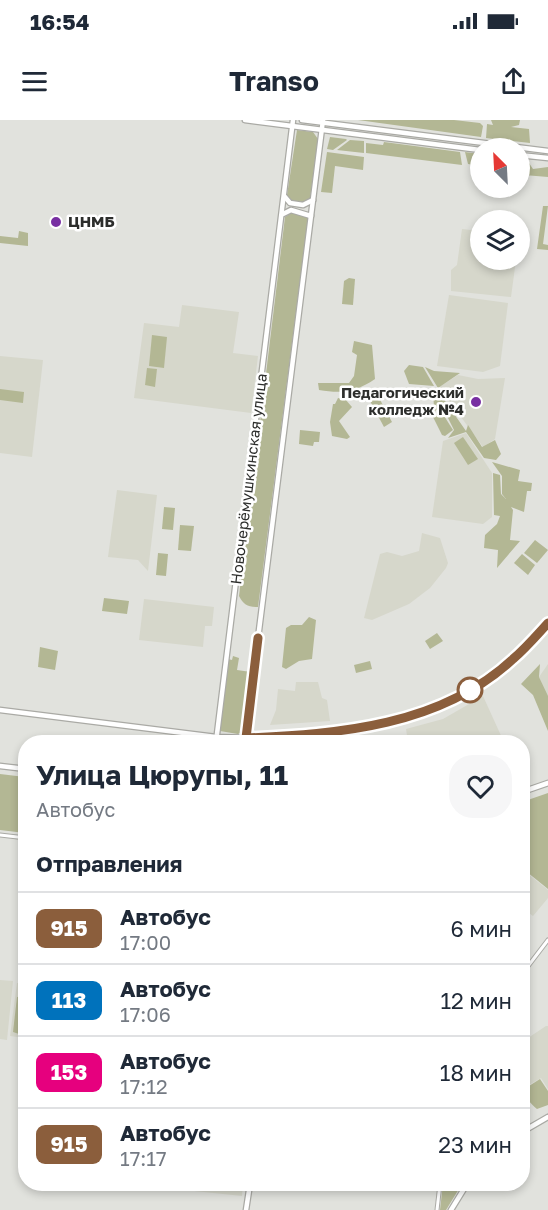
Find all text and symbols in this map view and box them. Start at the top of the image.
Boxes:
text: 16:54 [30,8,90,35]
icon: menu [18,65,51,98]
text: Transo [229,65,319,97]
icon: share [497,65,530,98]
north arrow [470,138,530,198]
map controls [470,138,530,270]
button: layers [470,210,530,270]
place label: ЦНМБ [68,212,115,230]
marker: ЦНМБ [49,215,63,229]
street label: Новочерёмушкинская улица [226,372,270,585]
place label: Педагогический колледж №4 [341,383,464,418]
marker: Педагогический колледж №4 [469,395,483,409]
unlabelled marker [457,677,483,703]
button: heart [449,755,512,818]
text: Улица Цюрупы, 11 [36,758,288,791]
text: Автобус [36,797,115,821]
text: Отправления [36,850,182,877]
text: Автобус [120,903,211,930]
text: 915 [51,915,87,941]
text: 6 мин [451,915,512,942]
text: 17:00 [120,930,171,954]
text: Автобус [120,975,211,1002]
text: 113 [52,987,86,1013]
text: 12 мин [440,987,512,1014]
text: 17:06 [120,1002,171,1026]
text: Автобус [120,1047,211,1074]
text: 153 [51,1059,87,1085]
text: 18 мин [440,1059,512,1086]
text: 17:12 [120,1074,168,1098]
text: Автобус [120,1119,211,1146]
text: 915 [51,1131,87,1157]
text: 23 мин [438,1131,512,1158]
text: 17:17 [120,1146,167,1170]

